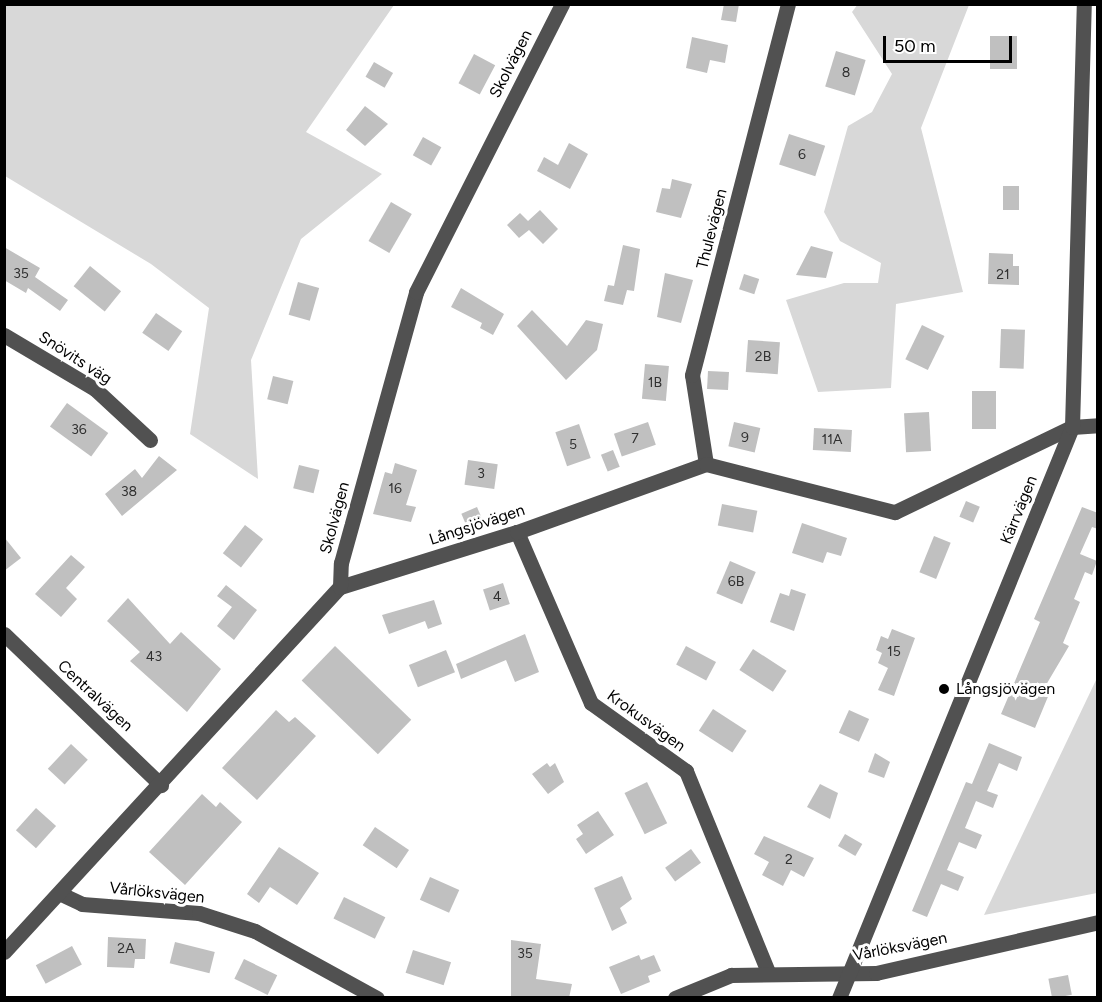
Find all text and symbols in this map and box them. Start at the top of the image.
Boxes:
scale bar [886,24,1015,62]
street label: Skolvägen [486,27,536,101]
text: 50 m [894,35,936,57]
house number: 8 [842,65,850,81]
house number: 6 [798,147,806,163]
street label: Thulevägen [693,187,731,271]
house number: 35 [13,266,29,282]
house number: 21 [996,267,1010,283]
street label: Snövits väg [35,327,115,389]
house number: 2B [755,349,771,365]
house number: 1B [648,375,662,391]
house number: 36 [71,422,87,438]
house number: 9 [741,430,749,446]
house number: 7 [631,431,639,447]
house number: 11A [821,432,843,448]
house number: 5 [569,437,577,453]
house number: 3 [477,466,485,482]
street label: Kärrvägen [997,473,1041,547]
street label: Skolvägen [316,480,354,556]
house number: 16 [388,481,402,497]
house number: 38 [121,484,137,500]
street label: Långsjövägen [427,501,527,549]
house number: 6B [728,574,744,590]
house number: 4 [493,589,501,605]
house number: 15 [887,644,901,660]
house number: 43 [146,649,162,665]
street label: Centralvägen [53,656,137,736]
place label: Långsjövägen [956,679,1055,699]
marker: Långsjövägen [937,682,951,696]
street label: Krokusvägen [603,686,689,756]
house number: 2 [785,852,793,868]
street label: Vårlöksvägen [108,878,206,908]
street label: Vårlöksvägen [851,928,949,966]
house number: 2A [117,941,135,957]
house number: 35 [517,946,533,962]

